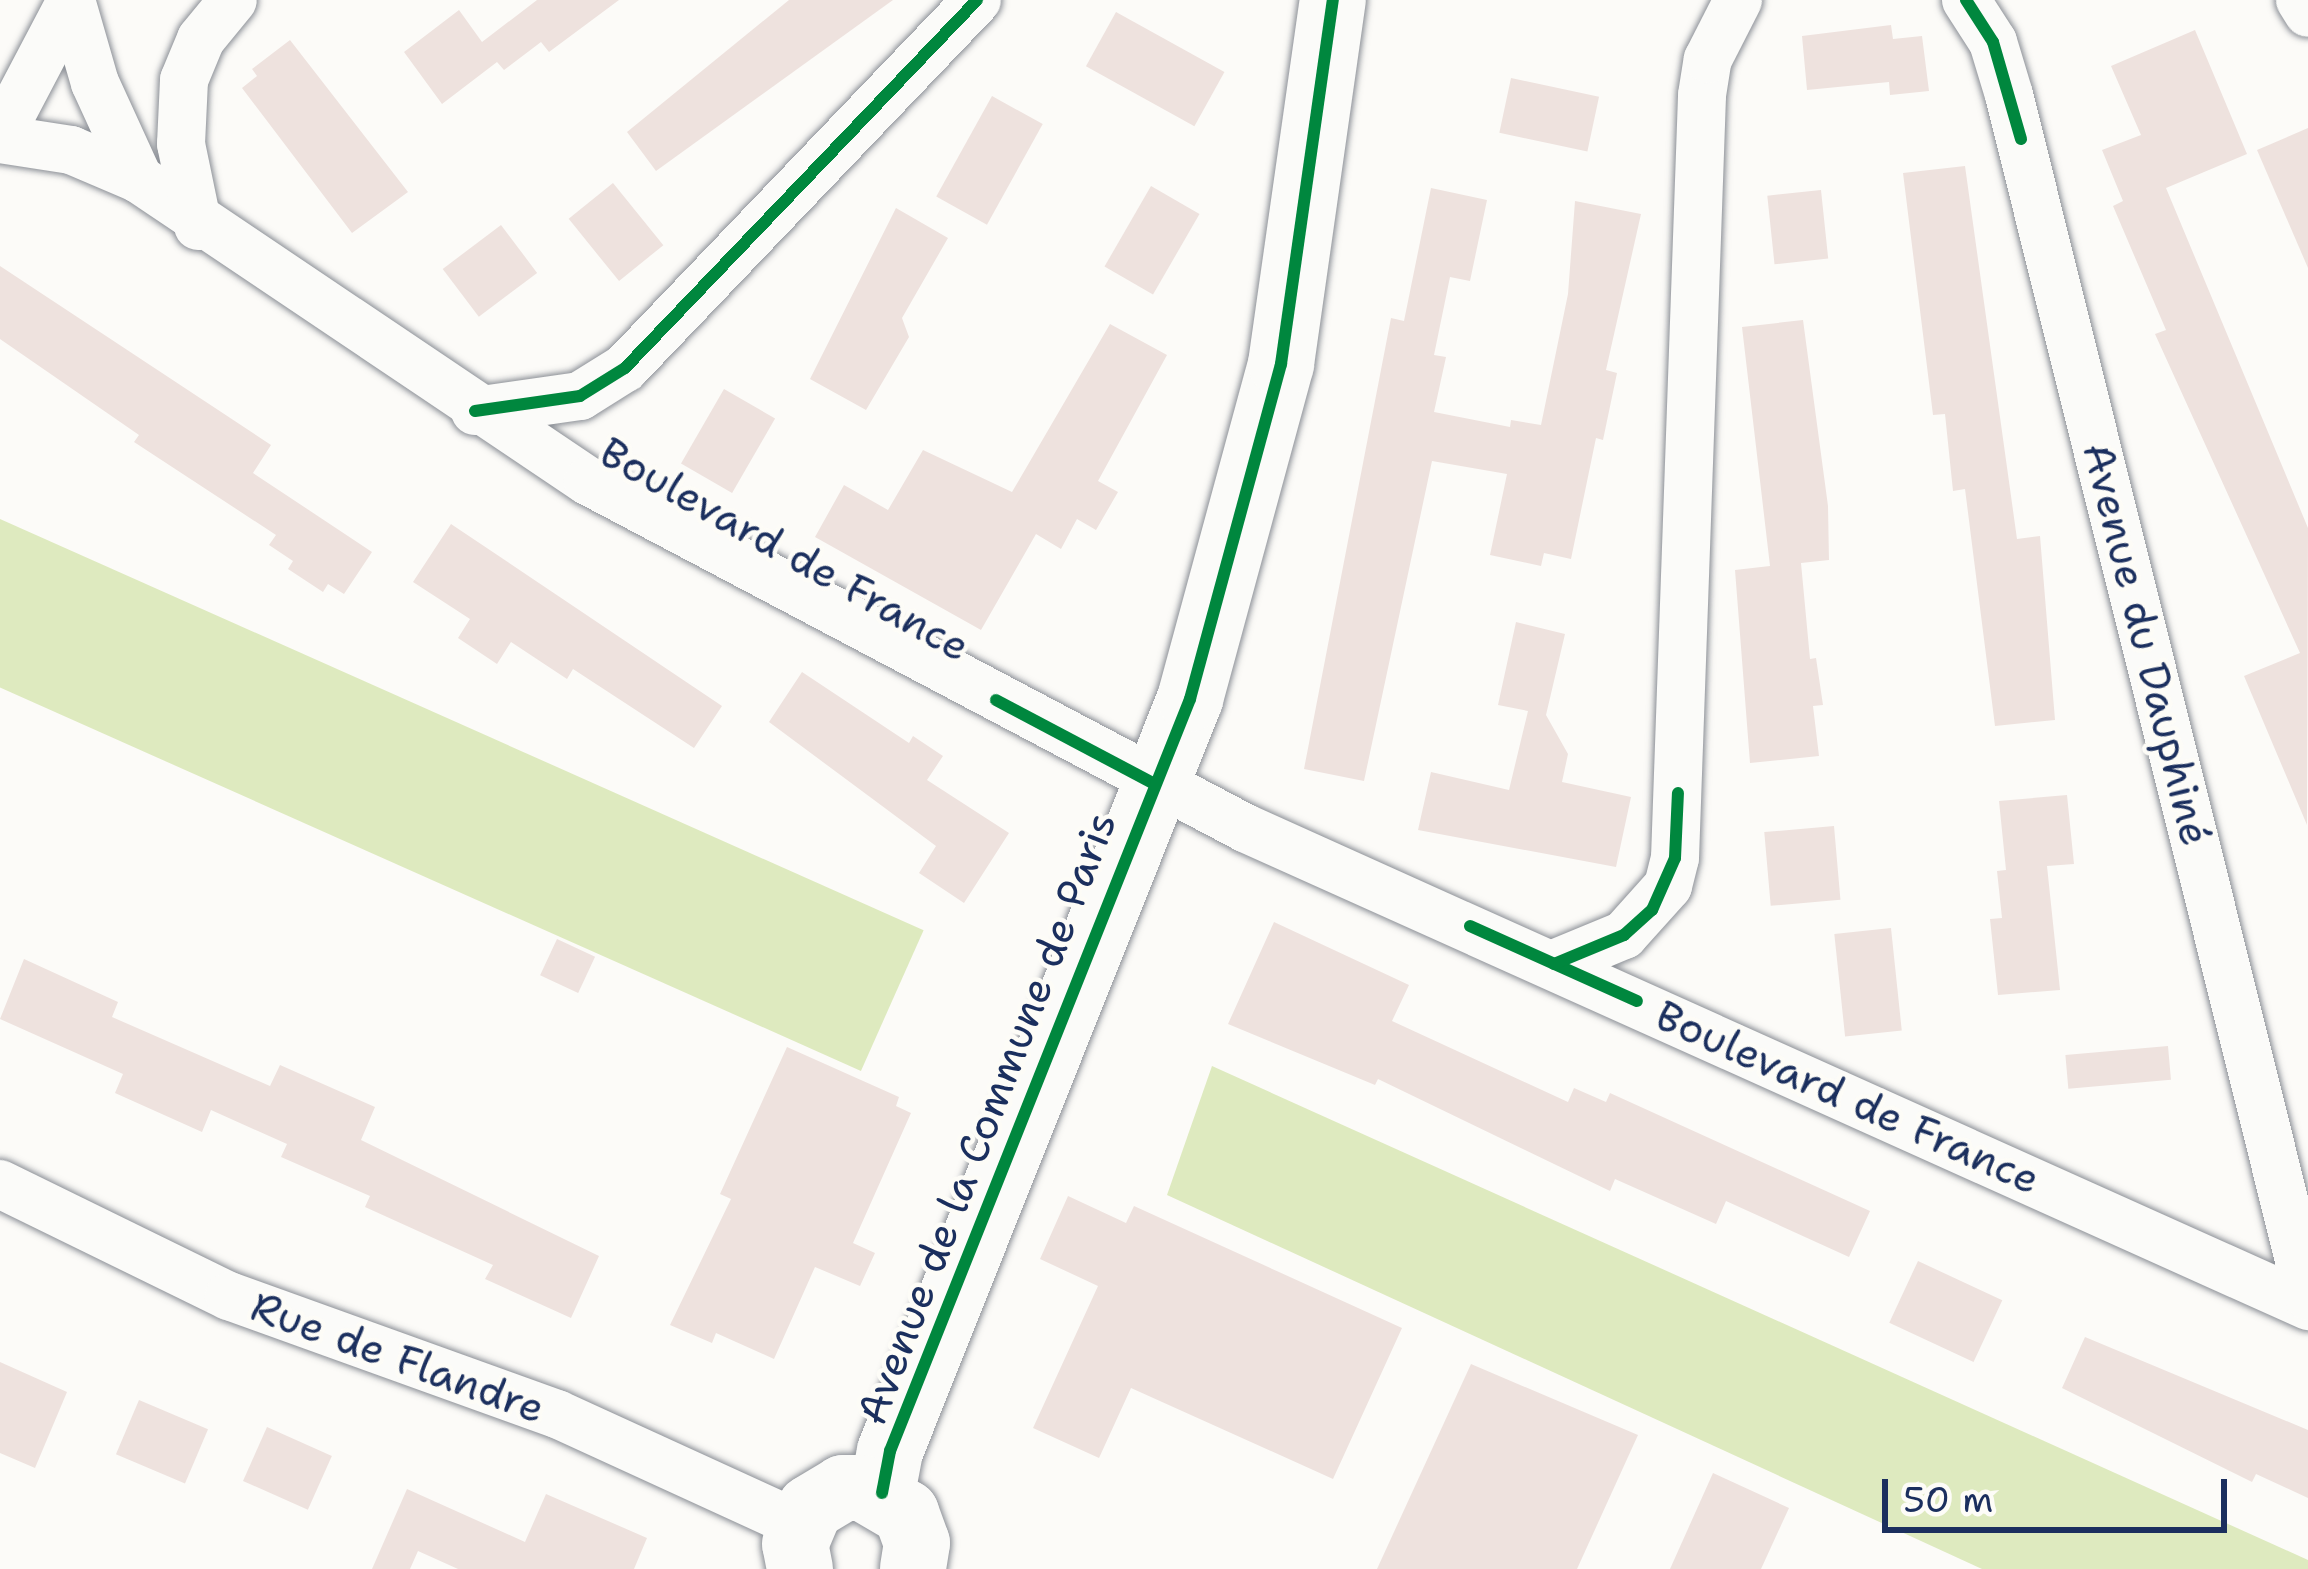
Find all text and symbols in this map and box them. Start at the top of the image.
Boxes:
street label: Boulevard de France [591,426,979,672]
street label: Avenue du Dauphiné [2073,437,2221,851]
street label: Avenue de la Commune de Paris [846,805,1126,1431]
street label: Boulevard de France [1648,990,2048,1204]
street label: Rue de Flandre [244,1281,552,1433]
scale bar [1888,1455,2233,1529]
text: 50 m [1903,1475,1993,1524]

